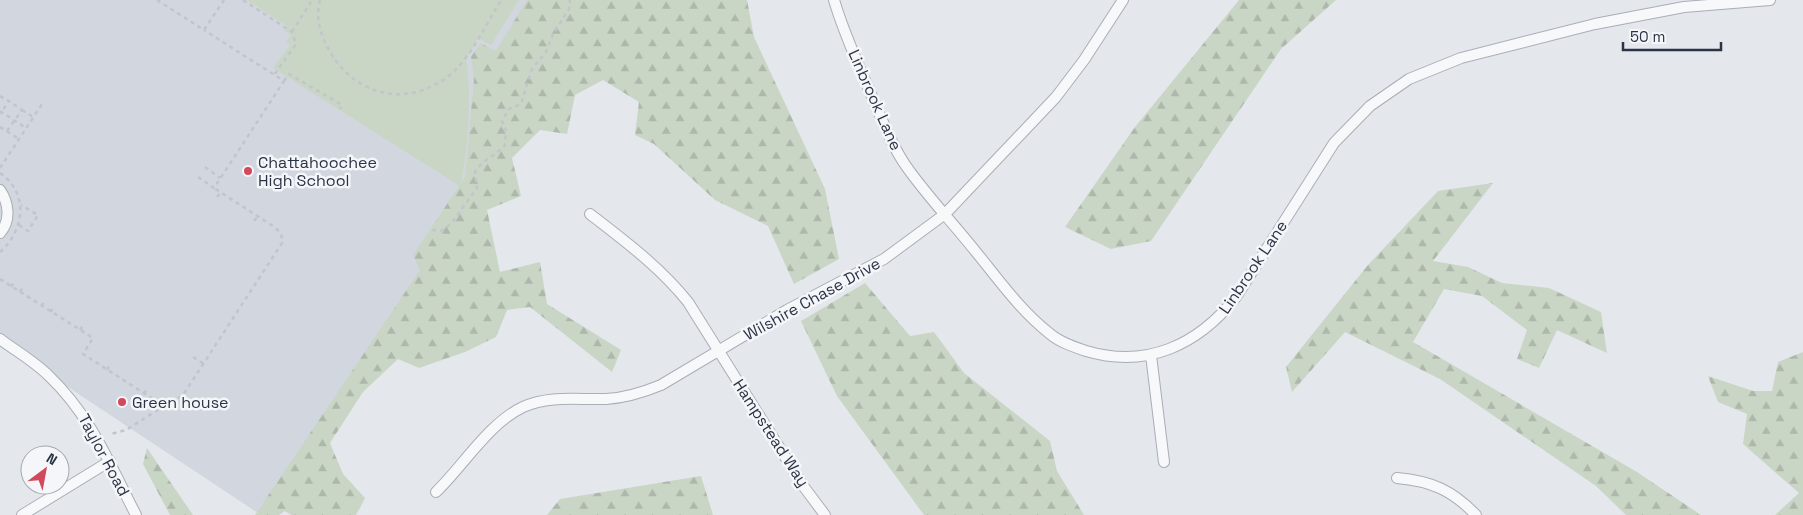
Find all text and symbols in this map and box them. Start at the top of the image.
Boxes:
scale bar [1623,20,1720,52]
text: 50 m [1630,27,1665,46]
street label: Linbrook Lane [843,46,907,154]
place label: Chattahoochee High School [258,152,377,191]
marker: Chattahoochee High School [242,165,254,177]
street label: Linbrook Lane [1214,216,1292,318]
street label: Wilshire Chase Drive [740,253,884,345]
street label: Hampstead Way [728,375,814,491]
place label: Green house [132,392,229,413]
marker: Green house [116,396,128,408]
street label: Taylor Road [74,410,134,500]
north arrow [20,445,70,495]
text: N [43,449,61,469]

